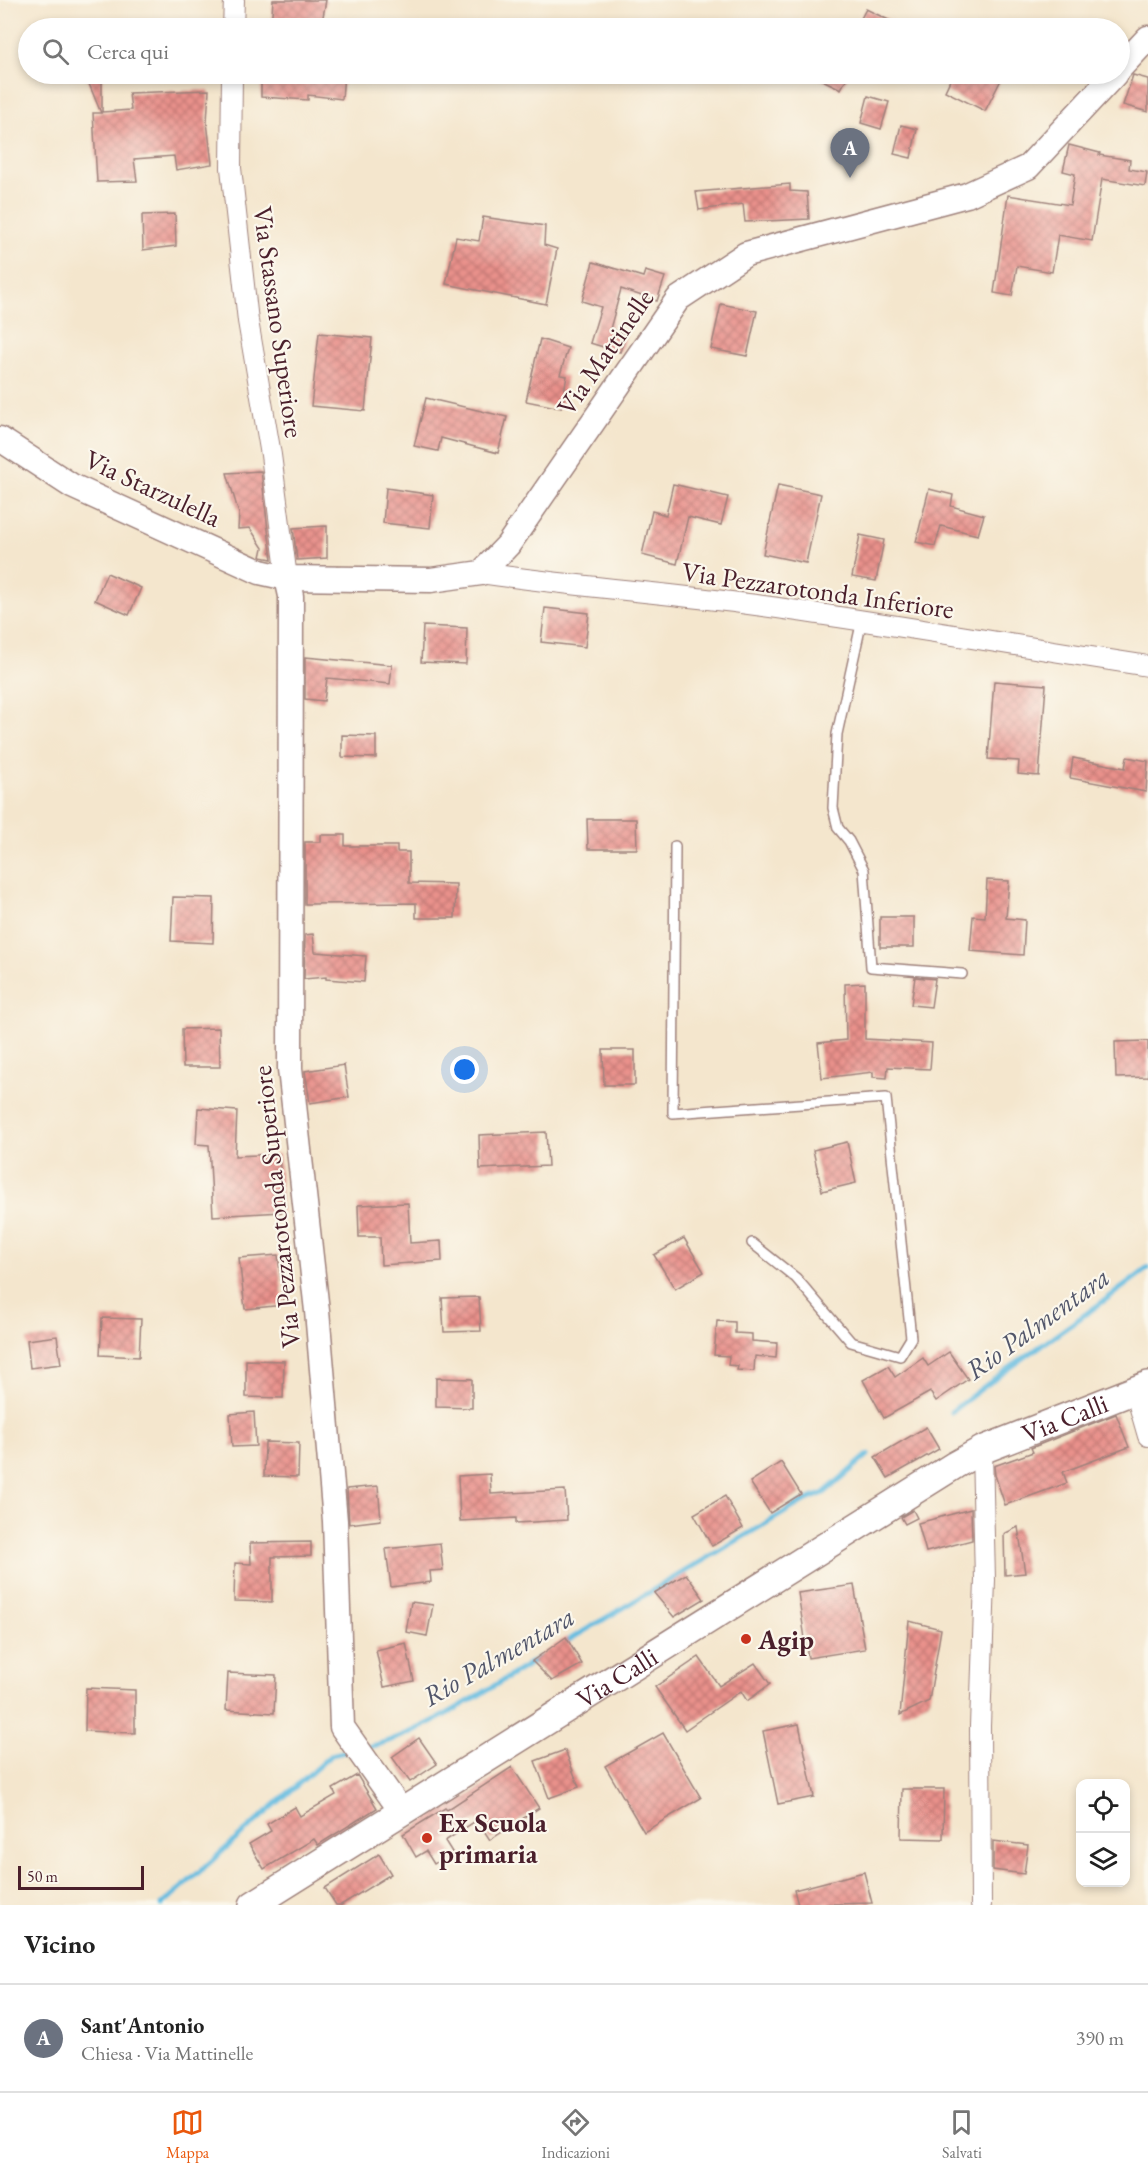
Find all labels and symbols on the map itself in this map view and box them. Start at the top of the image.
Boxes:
pin: A [830,128,870,178]
street label: Via Stassano Superiore [245,204,313,440]
street label: Via Mattinelle [549,282,661,422]
street label: Via Starzulella [79,441,227,535]
street label: Via Pezzarotonda Inferiore [680,554,956,626]
your location [450,1055,479,1084]
street label: Via Pezzarotonda Superiore [244,1064,308,1350]
water label: Rio Palmentara [958,1258,1116,1388]
street label: Via Calli [1016,1385,1113,1450]
water label: Rio Palmentara [415,1598,581,1714]
place label: Agip [757,1622,814,1657]
marker: Agip [739,1632,753,1646]
street label: Via Calli [569,1638,664,1716]
place label: Ex Scuola primaria [439,1805,547,1871]
marker: Ex Scuola primaria [420,1831,434,1845]
scale bar [18,1863,144,1890]

